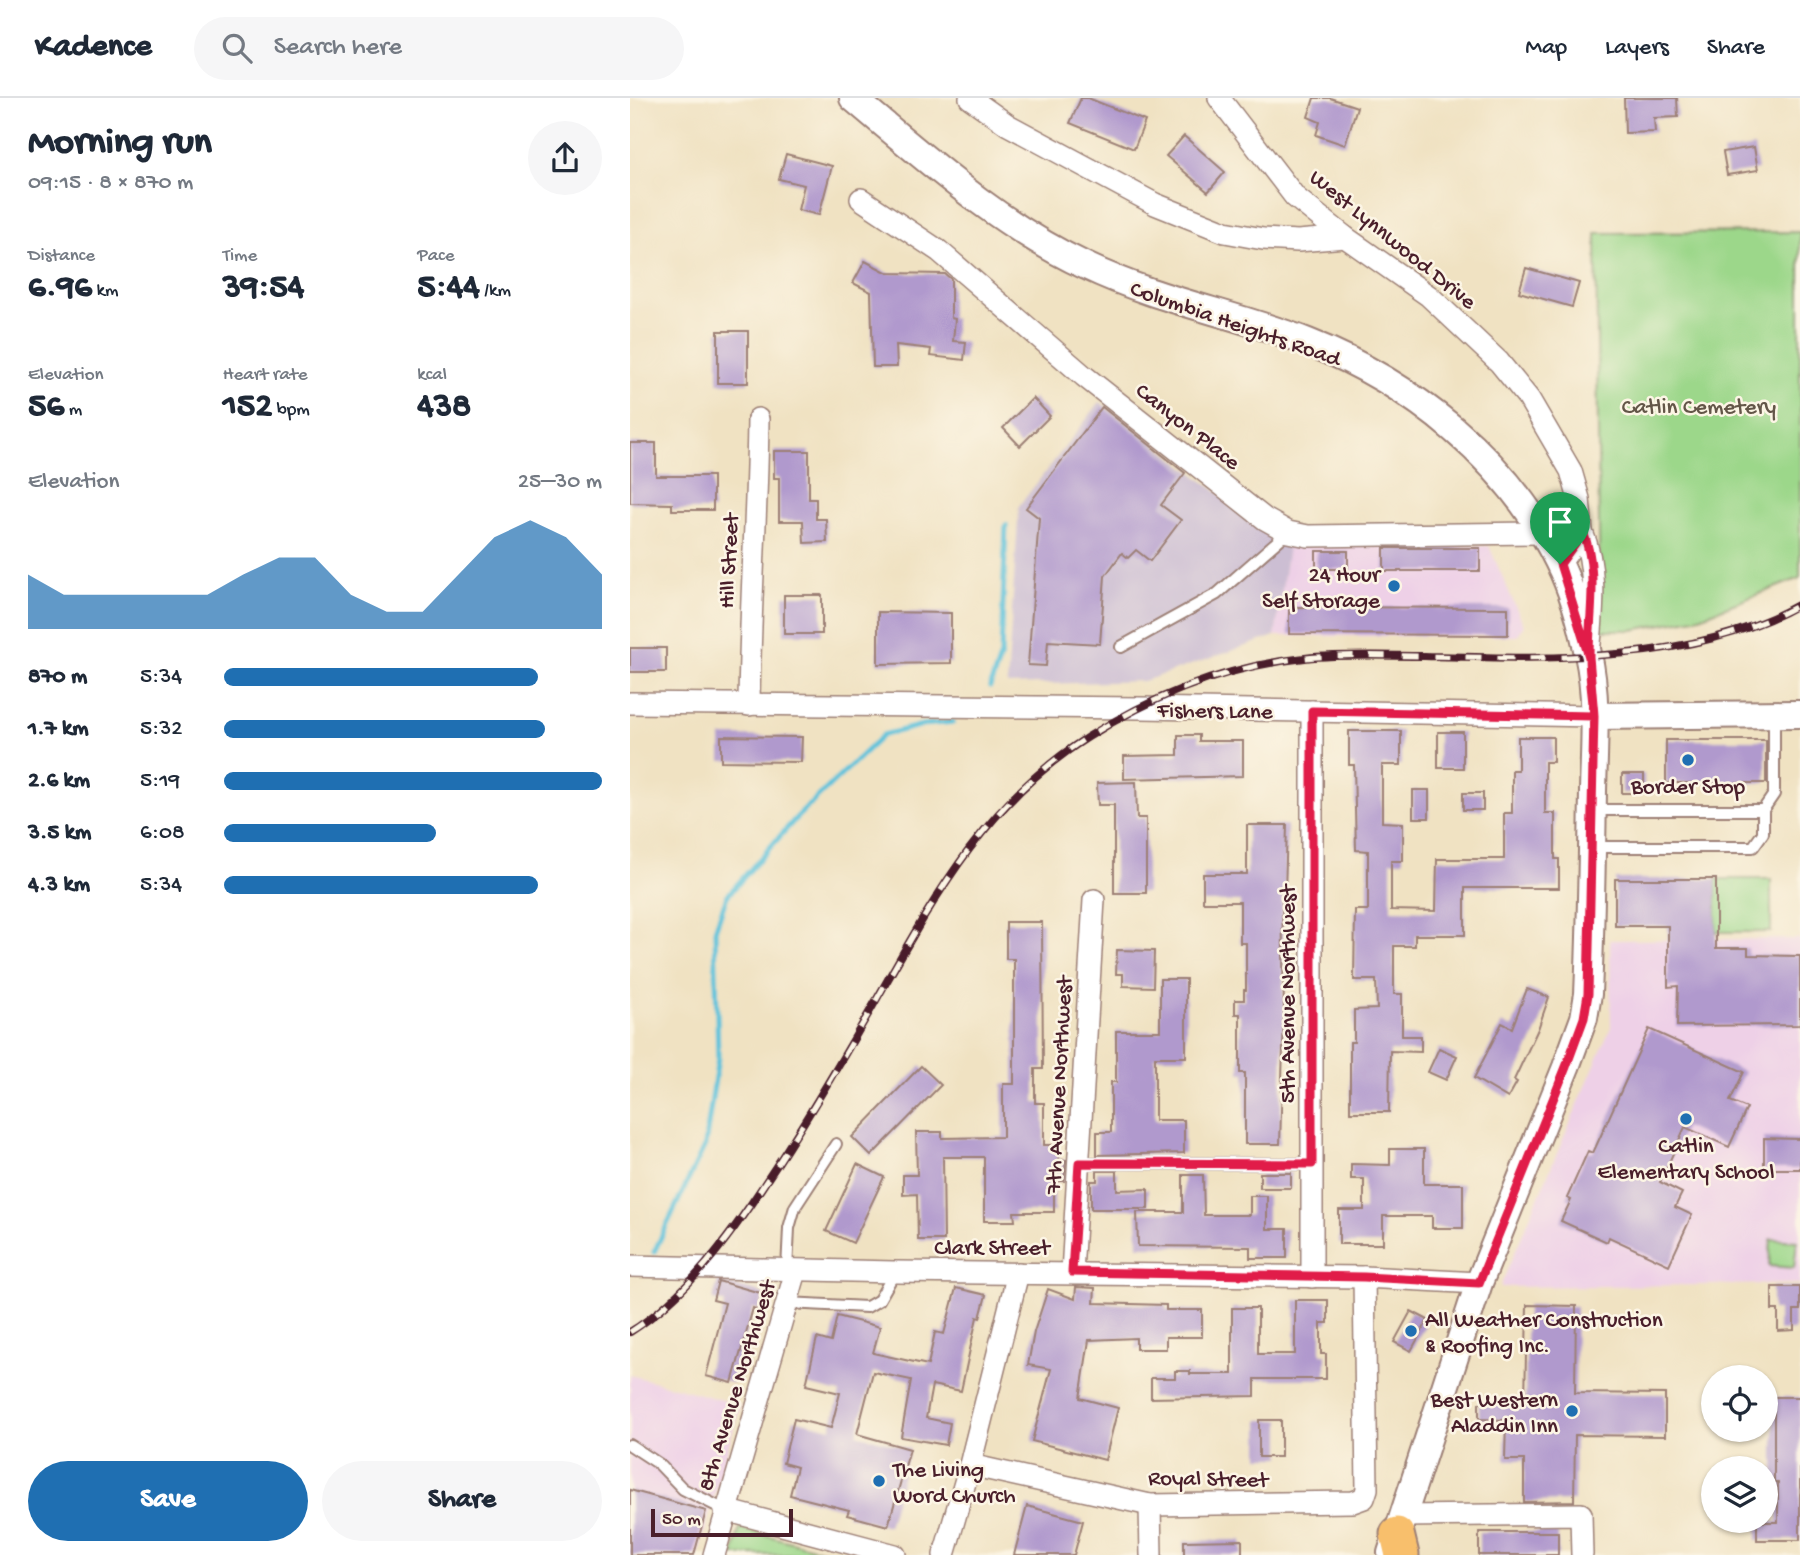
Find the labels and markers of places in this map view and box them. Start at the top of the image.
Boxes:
pin [1530,492,1590,564]
place label: 24 Hour Self Storage [1262,563,1382,616]
marker: 24 Hour Self Storage [1386,578,1402,594]
marker: Border Stop [1680,752,1696,768]
place label: Border Stop [1630,775,1745,802]
marker: Catlin Elementary School [1678,1111,1694,1127]
place label: Catlin Elementary School [1597,1134,1775,1187]
place label: All Weather Construction & Roofing Inc. [1425,1308,1663,1361]
marker: All Weather Construction & Roofing Inc. [1403,1323,1419,1339]
place label: Best Western Aladdin Inn [1430,1388,1558,1441]
marker: Best Western Aladdin Inn [1564,1403,1580,1419]
place label: The Living Word Church [891,1458,1015,1511]
marker: The Living Word Church [871,1473,887,1489]

